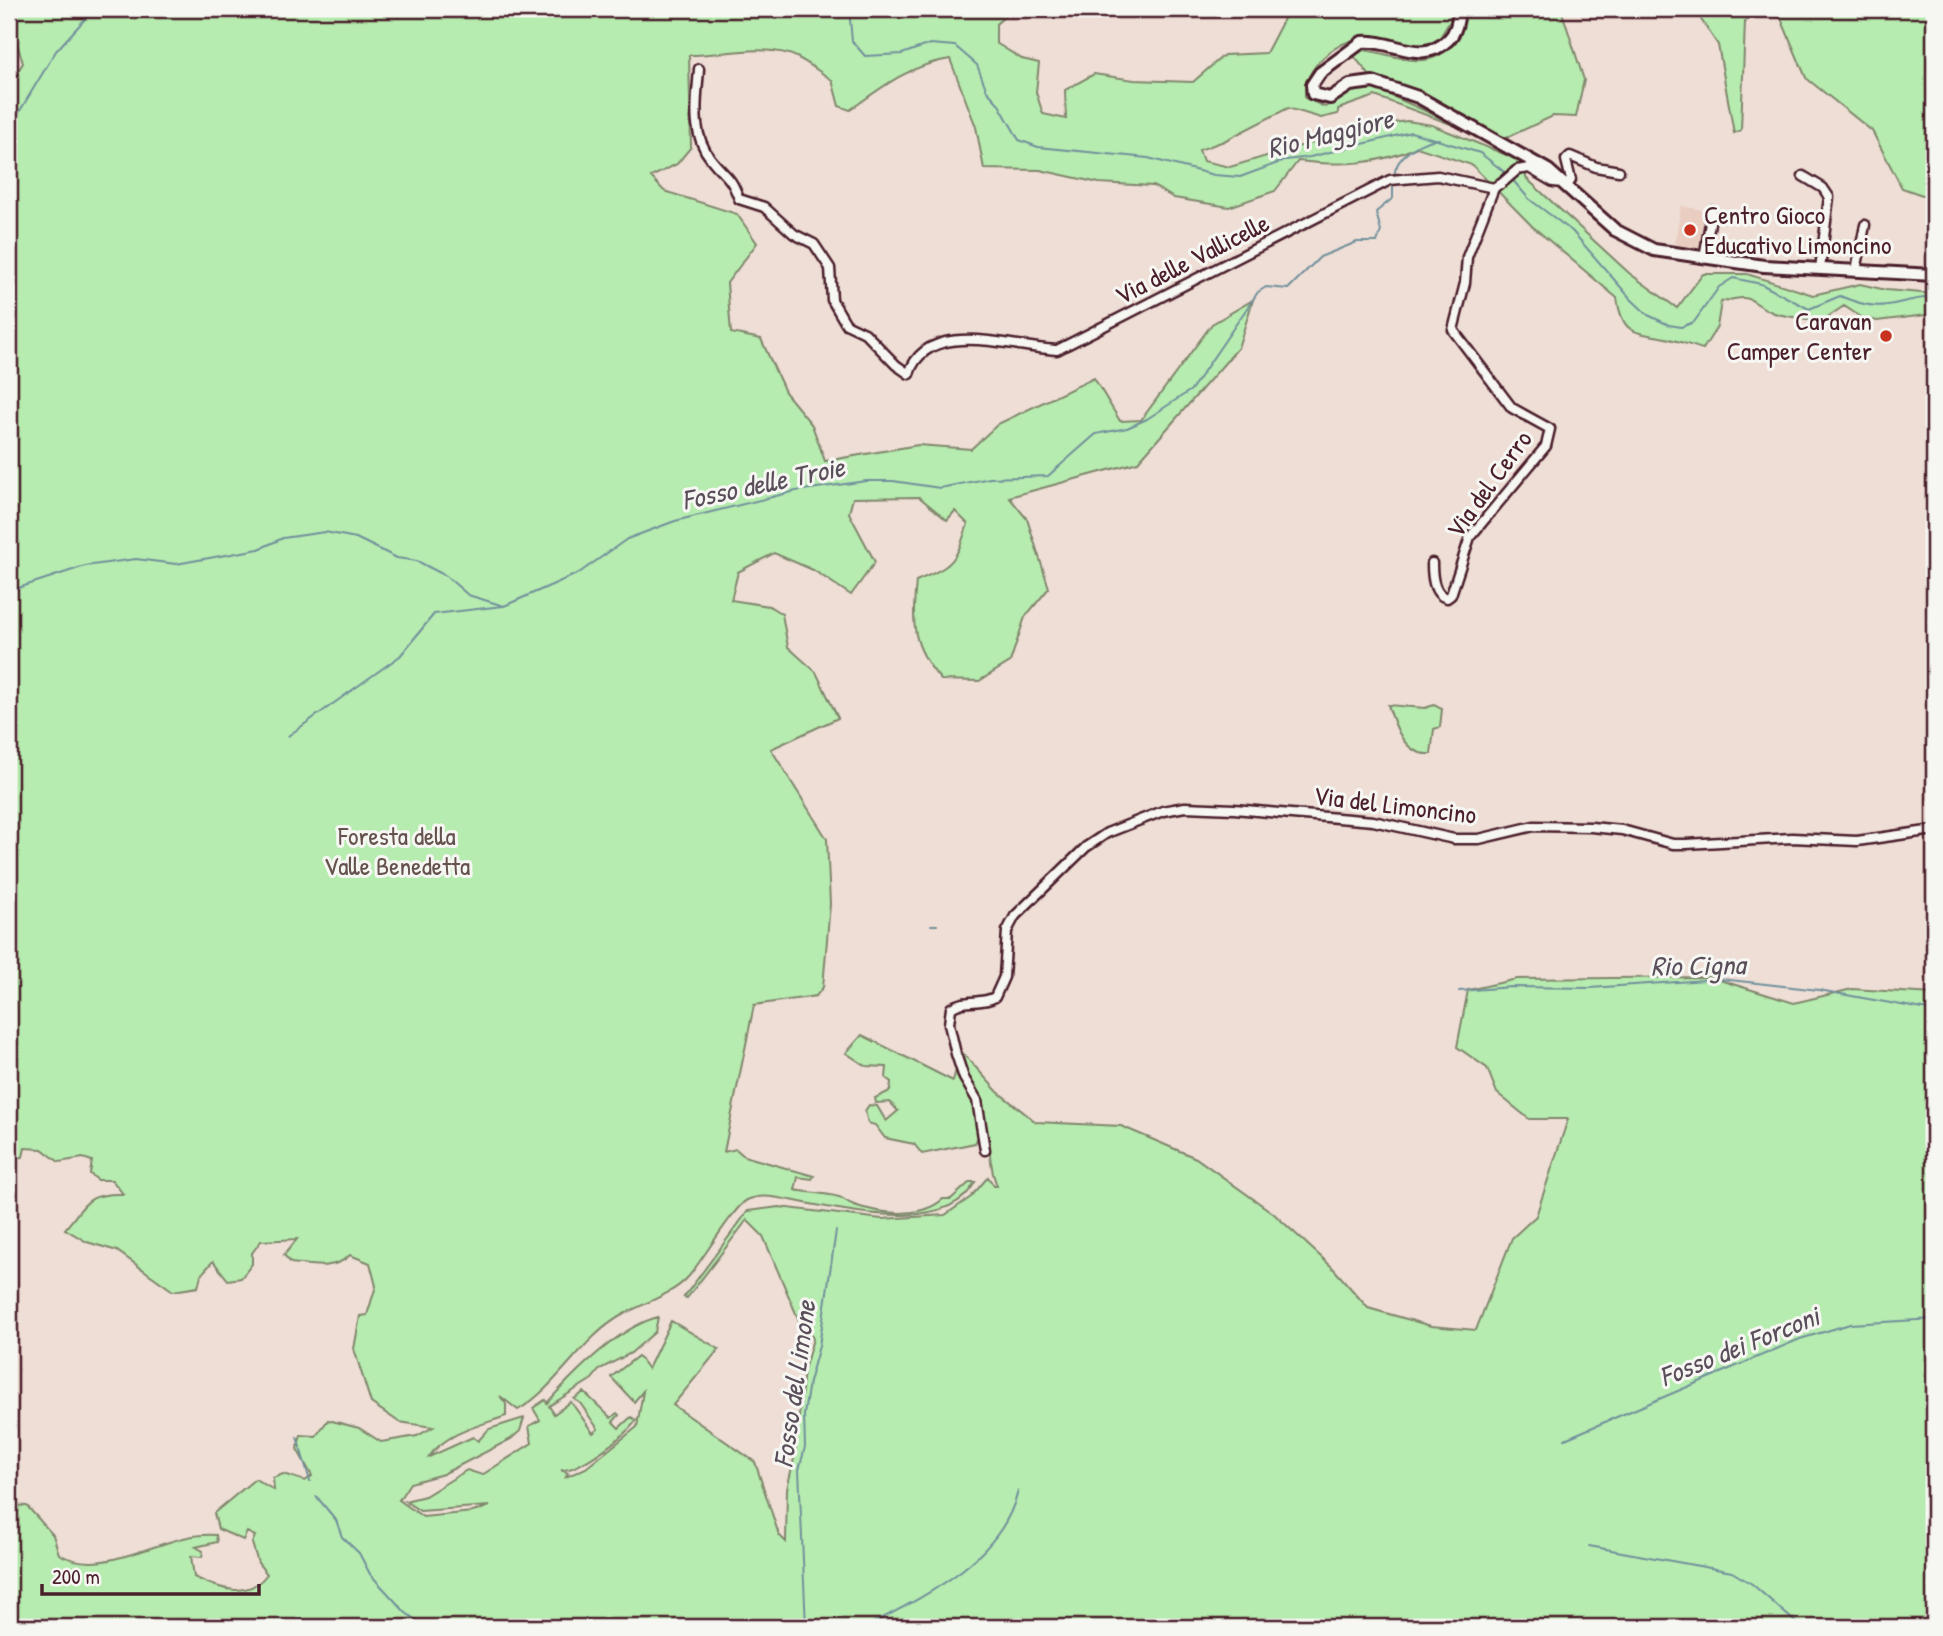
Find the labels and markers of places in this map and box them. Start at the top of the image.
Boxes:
place label: Centro Gioco Educativo Limoncino [1704,197,1892,262]
marker: Centro Gioco Educativo Limoncino [1682,222,1698,238]
place label: Caravan Camper Center [1727,303,1872,368]
marker: Caravan Camper Center [1878,328,1894,344]

